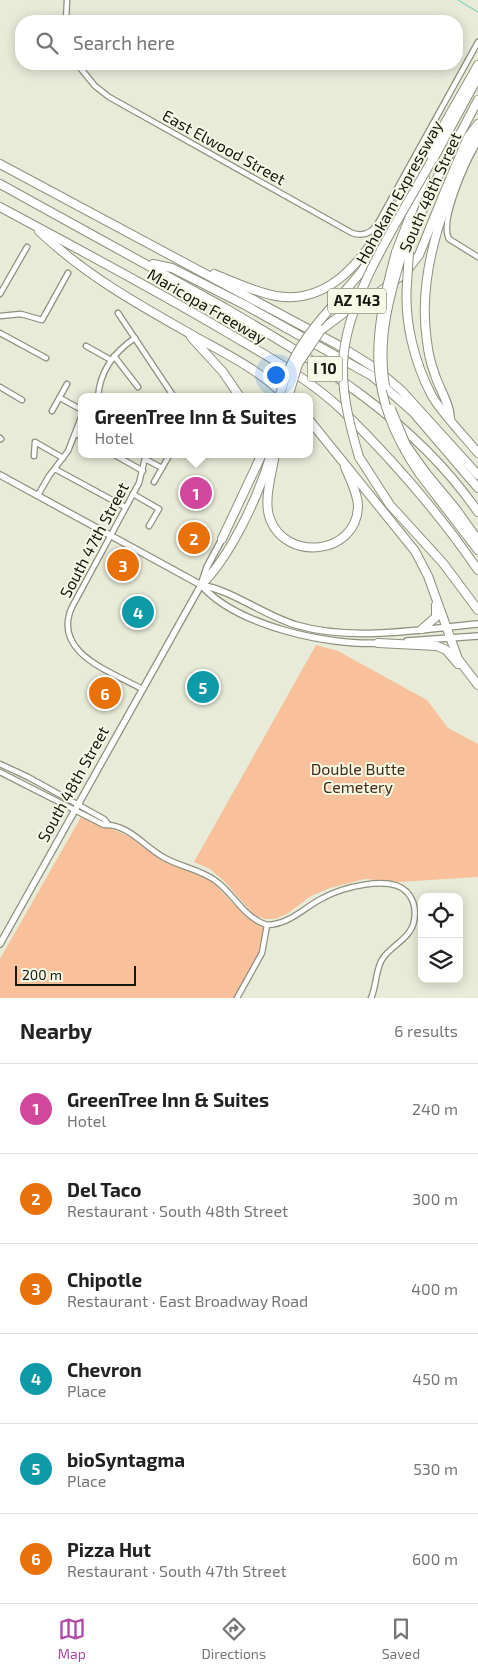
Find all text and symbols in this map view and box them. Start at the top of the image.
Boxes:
search box [15,15,463,70]
icon: search [33,29,61,57]
text: Search here [73,31,175,54]
street label: East Elwood Street [159,105,289,188]
street label: Hohokam Expressway [351,116,446,267]
street label: South 48th Street [395,129,464,255]
street label: Maricopa Freeway [145,264,270,347]
road number: AZ 143 [328,288,386,314]
road number: I 10 [308,356,342,382]
your location [263,362,289,388]
popup [78,393,313,458]
text: GreenTree Inn & Suites [94,405,297,428]
text: Hotel [94,428,134,447]
pin: 1 [180,474,212,512]
street label: South 47th Street [55,479,132,601]
pin: 2 [178,519,210,557]
pin: 3 [107,546,139,584]
pin: 4 [122,593,154,631]
pin: 5 [187,668,219,706]
pin: 6 [89,674,121,712]
street label: South 48th Street [33,723,112,845]
park label: Double Butte Cemetery [311,759,405,796]
map controls [418,893,463,983]
button: locate [418,893,463,938]
button: layers [418,938,463,983]
scale bar [15,963,136,986]
text: 200 m [22,966,62,983]
text: Nearby [20,1018,92,1043]
text: 6 results [394,1021,458,1040]
text: GreenTree Inn & Suites [67,1088,269,1111]
text: 1 [33,1099,39,1118]
text: 240 m [412,1099,458,1118]
text: Hotel [67,1111,106,1130]
text: Del Taco [67,1178,142,1201]
text: 2 [31,1189,41,1208]
text: 300 m [412,1189,458,1208]
text: Restaurant · South 48th Street [67,1201,288,1220]
text: Chipotle [67,1268,142,1291]
text: 3 [31,1279,41,1298]
text: 400 m [411,1279,458,1298]
text: Restaurant · East Broadway Road [67,1291,308,1310]
text: Chevron [67,1358,142,1381]
text: 4 [31,1369,41,1388]
text: 450 m [412,1369,458,1388]
text: Place [67,1381,106,1400]
text: bioSyntagma [67,1448,185,1471]
text: 5 [32,1459,40,1478]
text: 530 m [413,1459,458,1478]
text: Place [67,1471,106,1490]
text: Pizza Hut [67,1538,151,1561]
text: 6 [31,1549,41,1568]
text: 600 m [412,1549,458,1568]
text: Restaurant · South 47th Street [67,1561,287,1580]
tab: Map [58,1615,86,1662]
tab: Directions [202,1615,266,1662]
tab: Saved [382,1615,420,1662]

